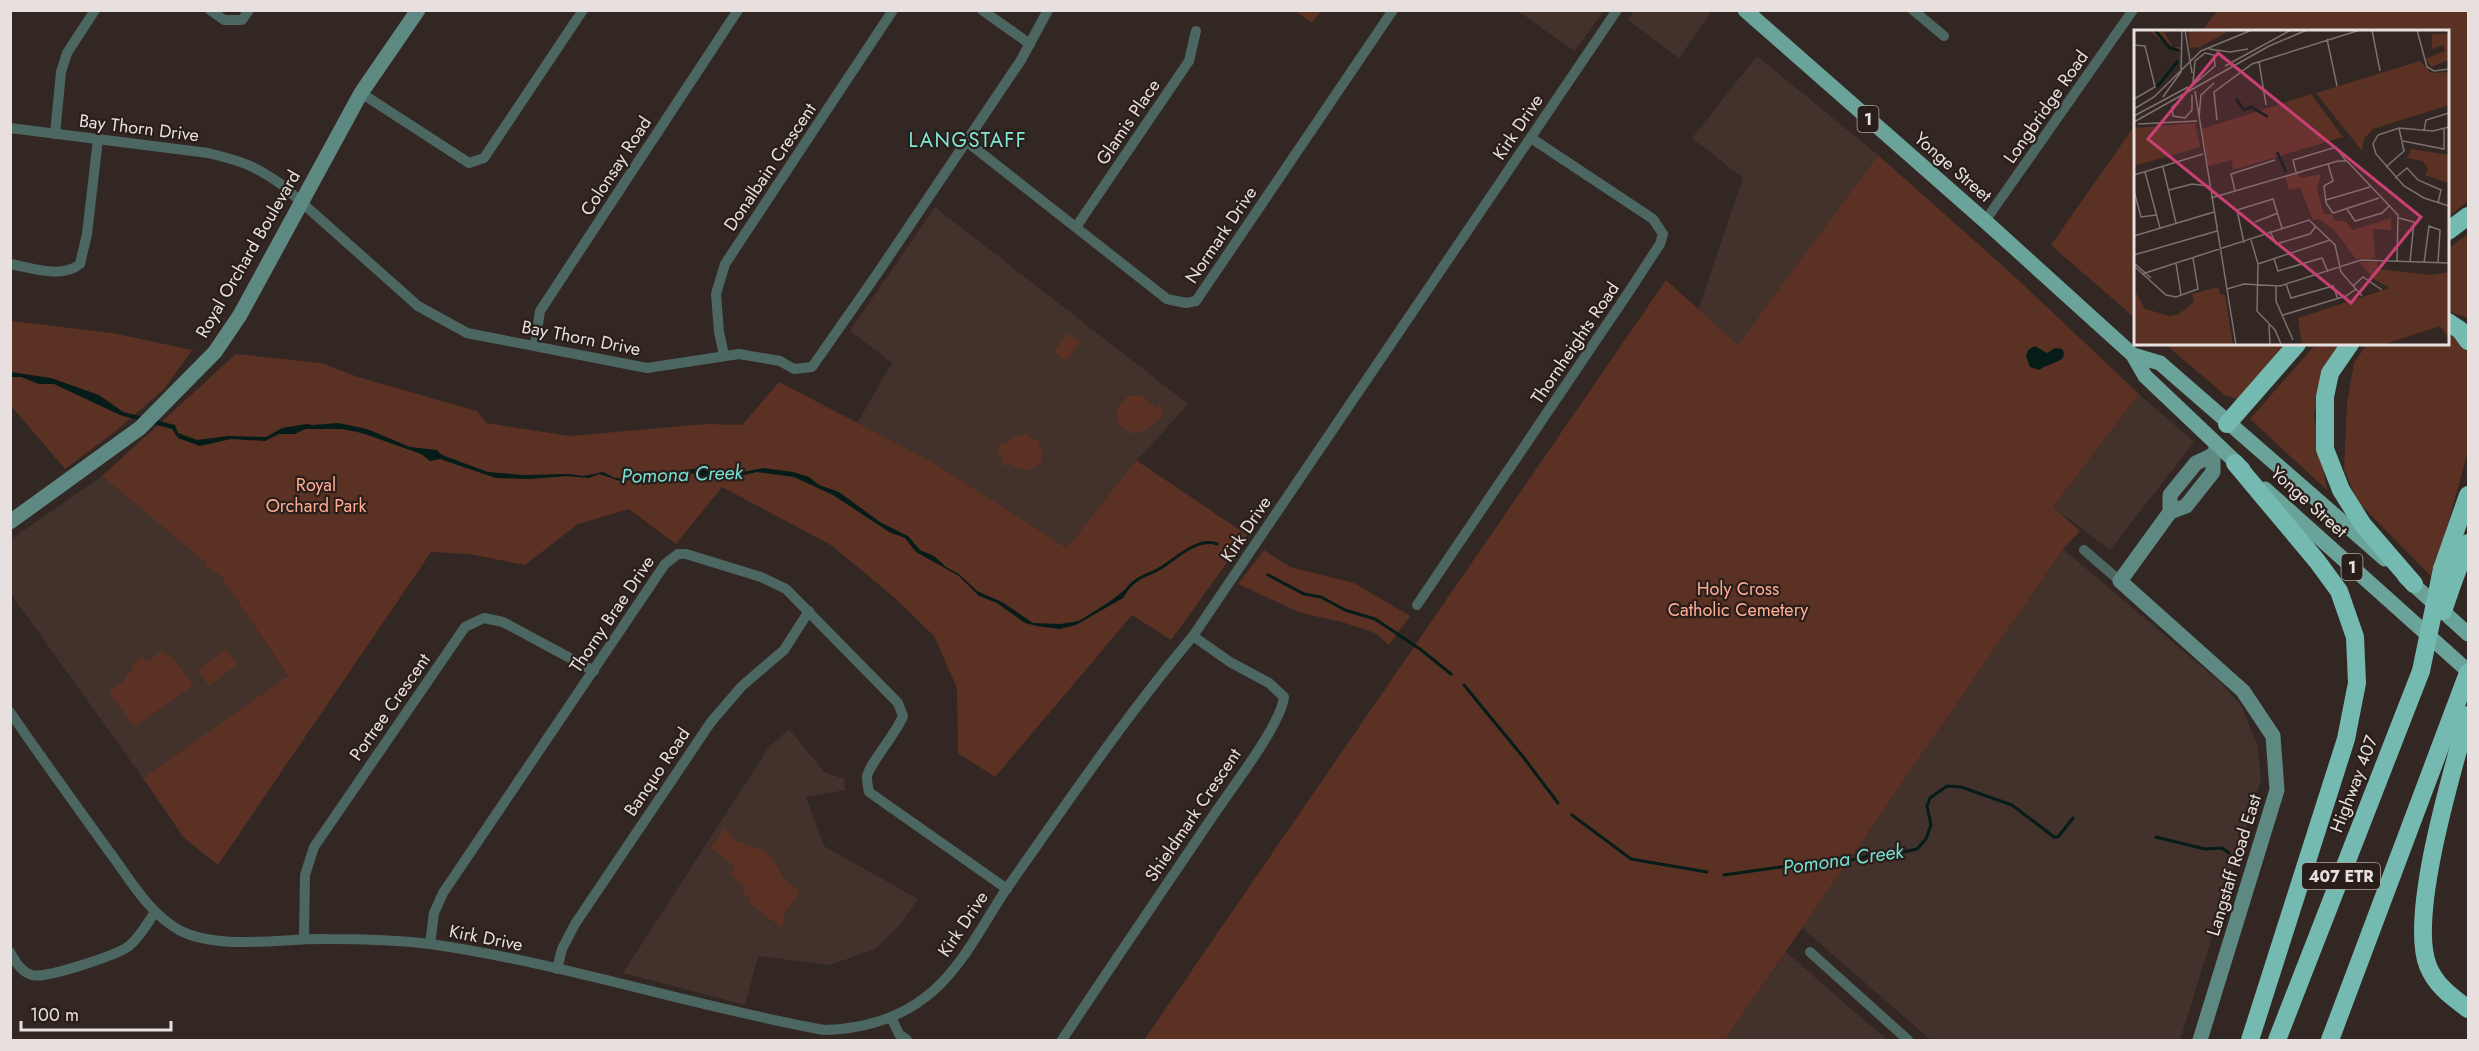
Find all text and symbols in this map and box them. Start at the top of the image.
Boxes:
inset map [2134,30,2449,345]
street label: Longbridge Road [1997,45,2095,169]
street label: Glamis Place [1090,74,1166,170]
street label: Kirk Drive [1486,89,1550,165]
street label: Donalbain Crescent [718,97,823,236]
road number: 1 [1858,106,1878,132]
street label: Bay Thorn Drive [78,108,200,148]
street label: Colonsay Road [574,111,658,221]
district label: LANGSTAFF [909,126,1027,155]
street label: Yonge Street [1908,126,1998,209]
street label: Royal Orchard Boulevard [189,165,307,343]
street label: Normark Drive [1179,181,1263,289]
street label: Thornheights Road [1524,277,1626,409]
street label: Bay Thorn Drive [519,314,643,362]
water label: Pomona Creek [621,458,745,491]
street label: Yonge Street [2265,460,2354,544]
park label: Royal Orchard Park [266,472,366,519]
street label: Kirk Drive [1214,491,1278,567]
street label: Thorny Brae Drive [563,550,661,678]
road number: 1 [2342,554,2362,580]
park label: Holy Cross Catholic Cemetery [1668,576,1808,623]
street label: Portree Crescent [343,647,437,766]
street label: Banquo Road [618,722,696,822]
street label: Highway 407 [2324,731,2385,836]
street label: Shieldmark Crescent [1139,742,1248,887]
street label: Langstaff Road East [2200,790,2268,939]
water label: Pomona Creek [1781,836,1907,882]
road number: 407 ETR [2302,863,2380,889]
street label: Kirk Drive [931,886,995,962]
street label: Kirk Drive [447,918,525,958]
scale bar [21,994,171,1032]
text: 100 m [30,1002,79,1028]

